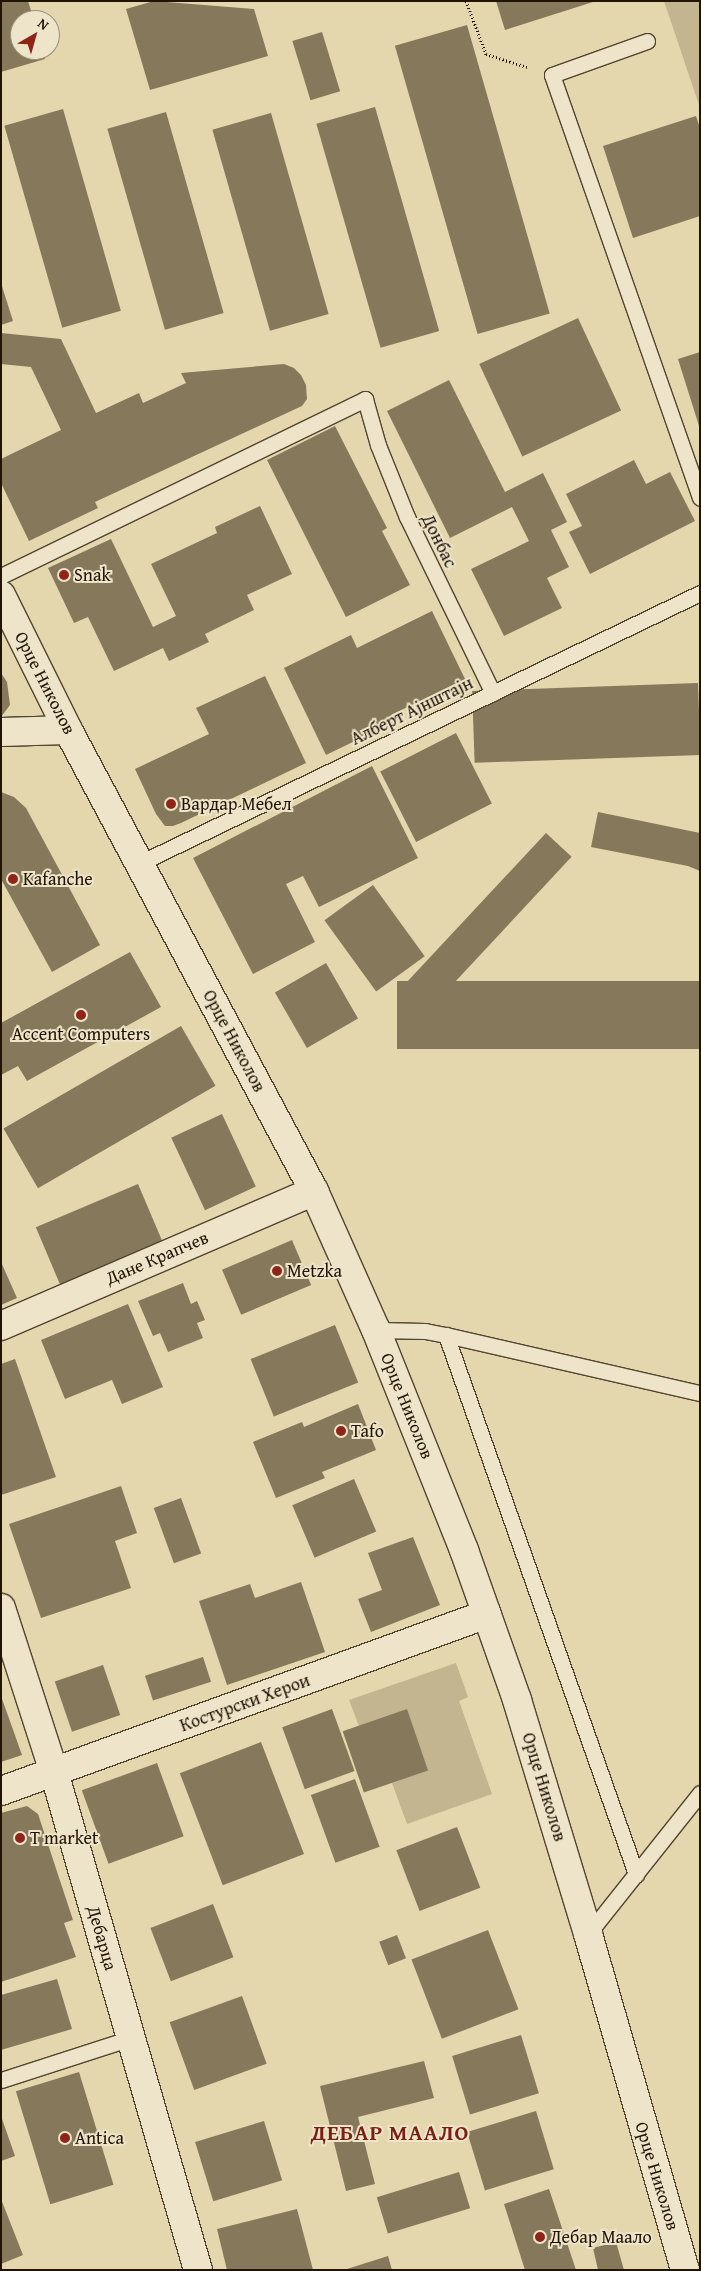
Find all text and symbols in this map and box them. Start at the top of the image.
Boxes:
north arrow [10,10,60,60]
text: N [34,13,53,35]
street label: Донбас [417,511,461,571]
place label: Snak [74,564,111,586]
marker: Snak [58,569,70,581]
street label: Орце Николов [10,628,80,738]
street label: Алберт Ајнштајн [347,672,477,750]
place label: Вардар Мебел [181,793,292,815]
marker: Вардар Мебел [165,798,177,810]
place label: Kafanche [23,868,93,890]
marker: Kafanche [7,873,19,885]
street label: Орце Николов [198,986,270,1096]
marker: Accent Computers [75,1009,87,1021]
place label: Accent Computers [12,1023,150,1045]
street label: Дане Крапчев [102,1227,212,1289]
place label: Metzka [287,1260,342,1282]
marker: Metzka [271,1265,283,1277]
street label: Орце Николов [376,1350,438,1462]
place label: Tafo [351,1420,384,1442]
marker: Tafo [335,1425,347,1437]
street label: Костурски Херои [177,1669,313,1737]
street label: Орце Николов [517,1730,571,1844]
place label: T market [30,1827,98,1849]
marker: T market [14,1832,26,1844]
street label: Дебарца [82,1903,122,1973]
street label: Орце Николов [630,2119,684,2233]
district label: ДЕБАР МААЛО [309,2120,471,2146]
place label: Antica [75,2127,124,2149]
marker: Antica [59,2132,71,2144]
place label: Дебар Маало [550,2226,652,2248]
marker: Дебар Маало [534,2231,546,2243]

